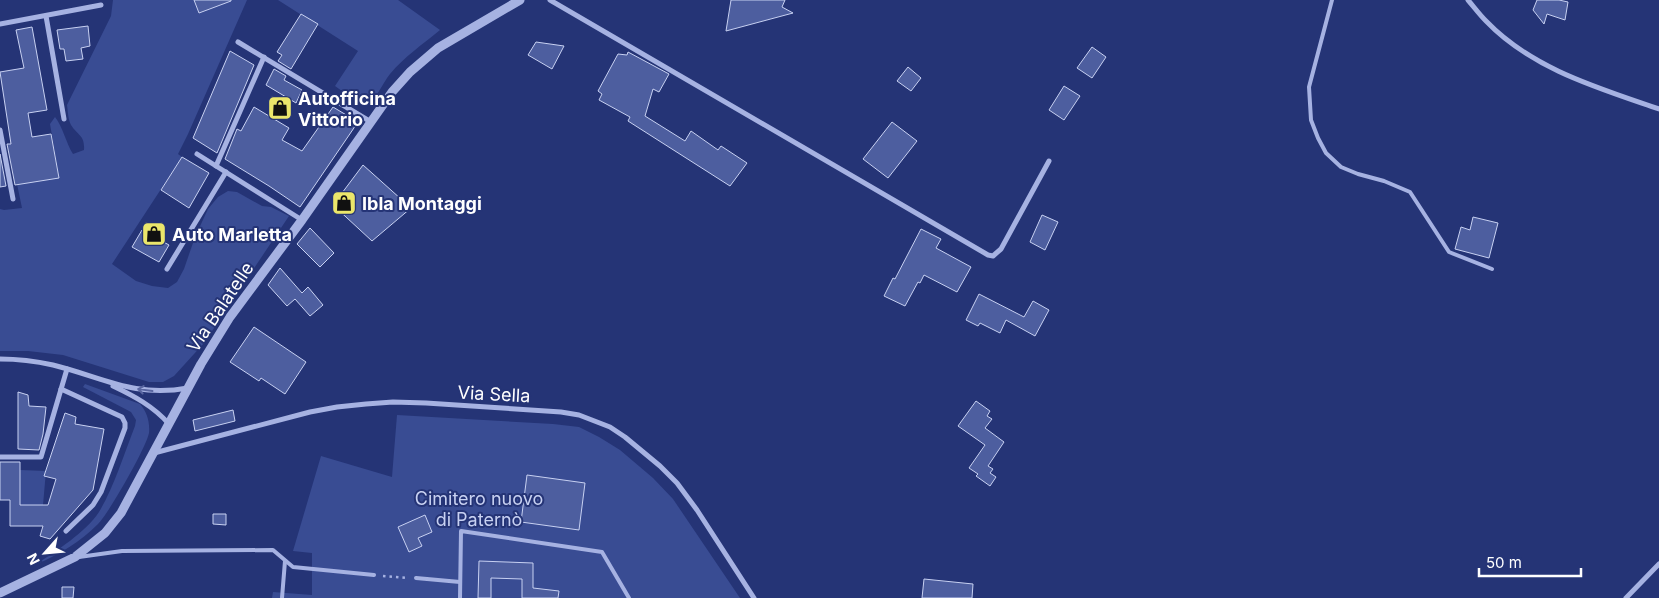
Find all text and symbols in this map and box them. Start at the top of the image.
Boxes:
place label: Autofficina Vittorio [298,88,396,130]
shop icon: Autofficina Vittorio [267,95,293,121]
shop icon: Ibla Montaggi [331,190,357,216]
place label: Ibla Montaggi [362,193,482,214]
shop icon: Auto Marletta [141,221,167,247]
place label: Auto Marletta [172,224,292,245]
street label: Via Balatelle [182,258,258,356]
street label: Via Sella [457,382,531,406]
one-way arrow [138,385,154,395]
park label: Cimitero nuovo di Paternò [415,488,543,530]
north arrow [20,528,70,578]
scale bar [1479,546,1582,578]
text: N [23,551,43,568]
text: 50 m [1486,553,1522,572]

